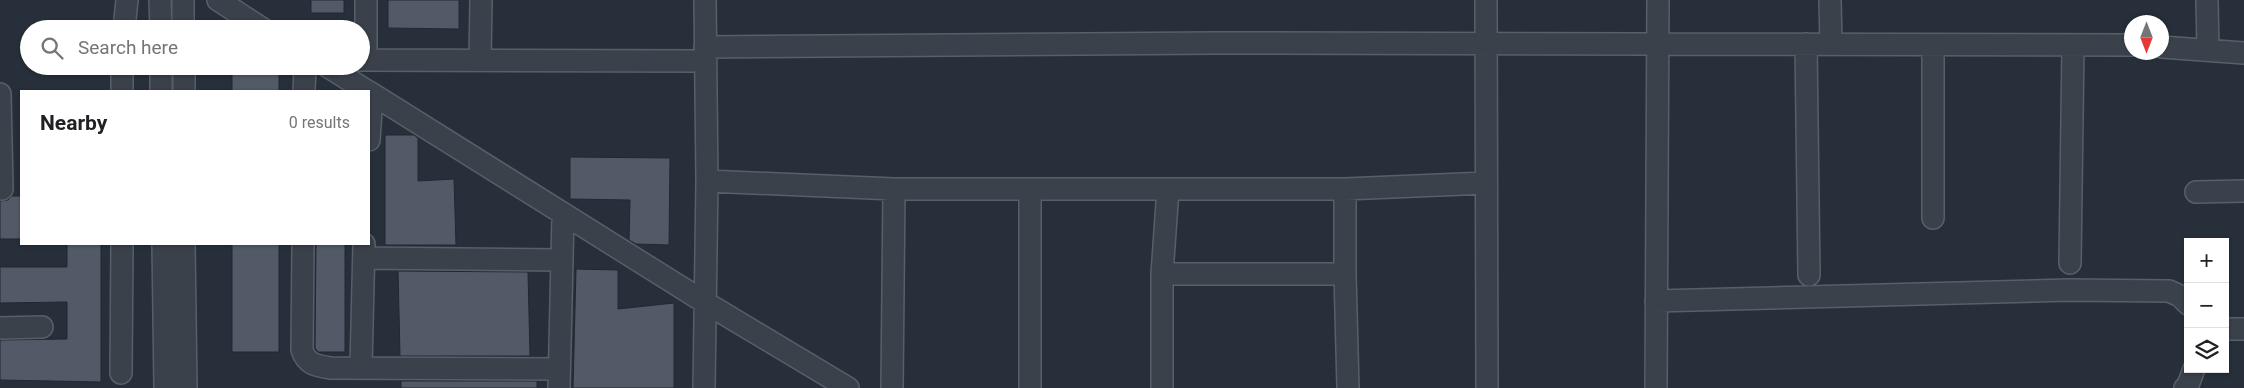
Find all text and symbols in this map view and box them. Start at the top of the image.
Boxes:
north arrow [2124,15,2169,60]
search box [20,20,370,75]
icon: search [38,34,66,62]
text: Search here [78,36,178,59]
text: Nearby [40,111,107,135]
text: 0 results [289,113,350,132]
map controls [2184,238,2229,373]
button: + [2184,238,2229,283]
button: − [2184,283,2229,328]
button: layers [2184,328,2229,373]

